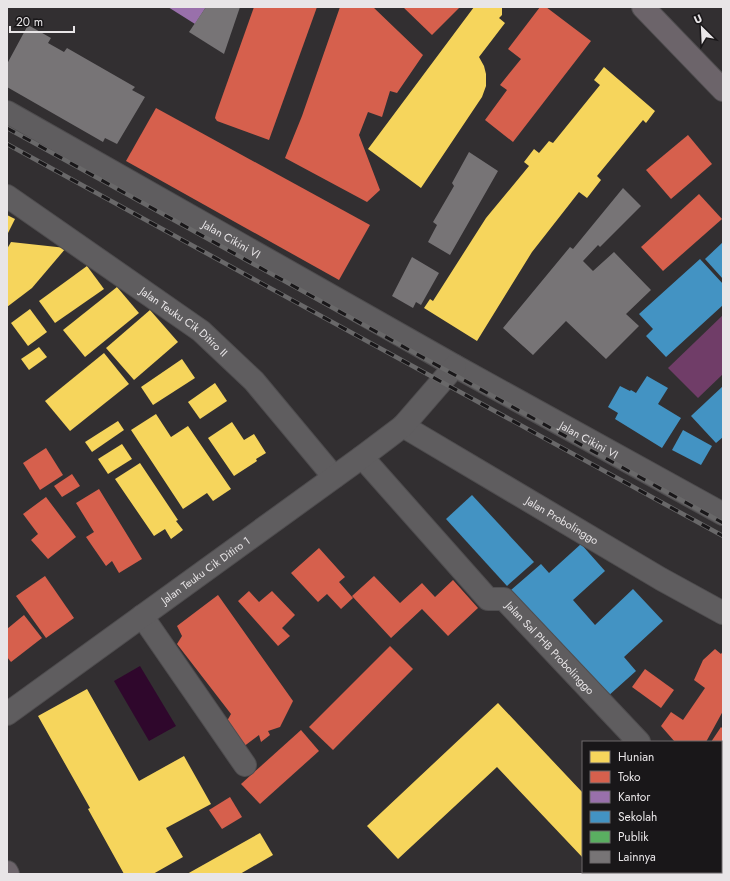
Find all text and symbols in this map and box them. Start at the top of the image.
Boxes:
scale bar [10,8,74,34]
north arrow [682,8,722,48]
text: U [691,10,705,28]
text: 20 m [16,13,43,31]
street label: Jalan Cikini VI [198,215,264,262]
street label: Jalan Teuku Cik Ditiro II [135,282,231,360]
street label: Jalan Cikini VI [555,416,621,463]
street label: Jalan Probolinggo [521,491,602,548]
street label: Jalan Teuku Cik Ditiro 1 [156,533,253,609]
street label: Jalan Sal PHB Probolinggo [501,596,598,698]
legend [582,741,722,873]
text: Hunian [618,748,654,766]
text: Toko [618,768,641,786]
text: Kantor [618,788,651,806]
text: Sekolah [618,808,657,826]
text: Publik [618,828,649,846]
text: Lainnya [618,848,656,866]

